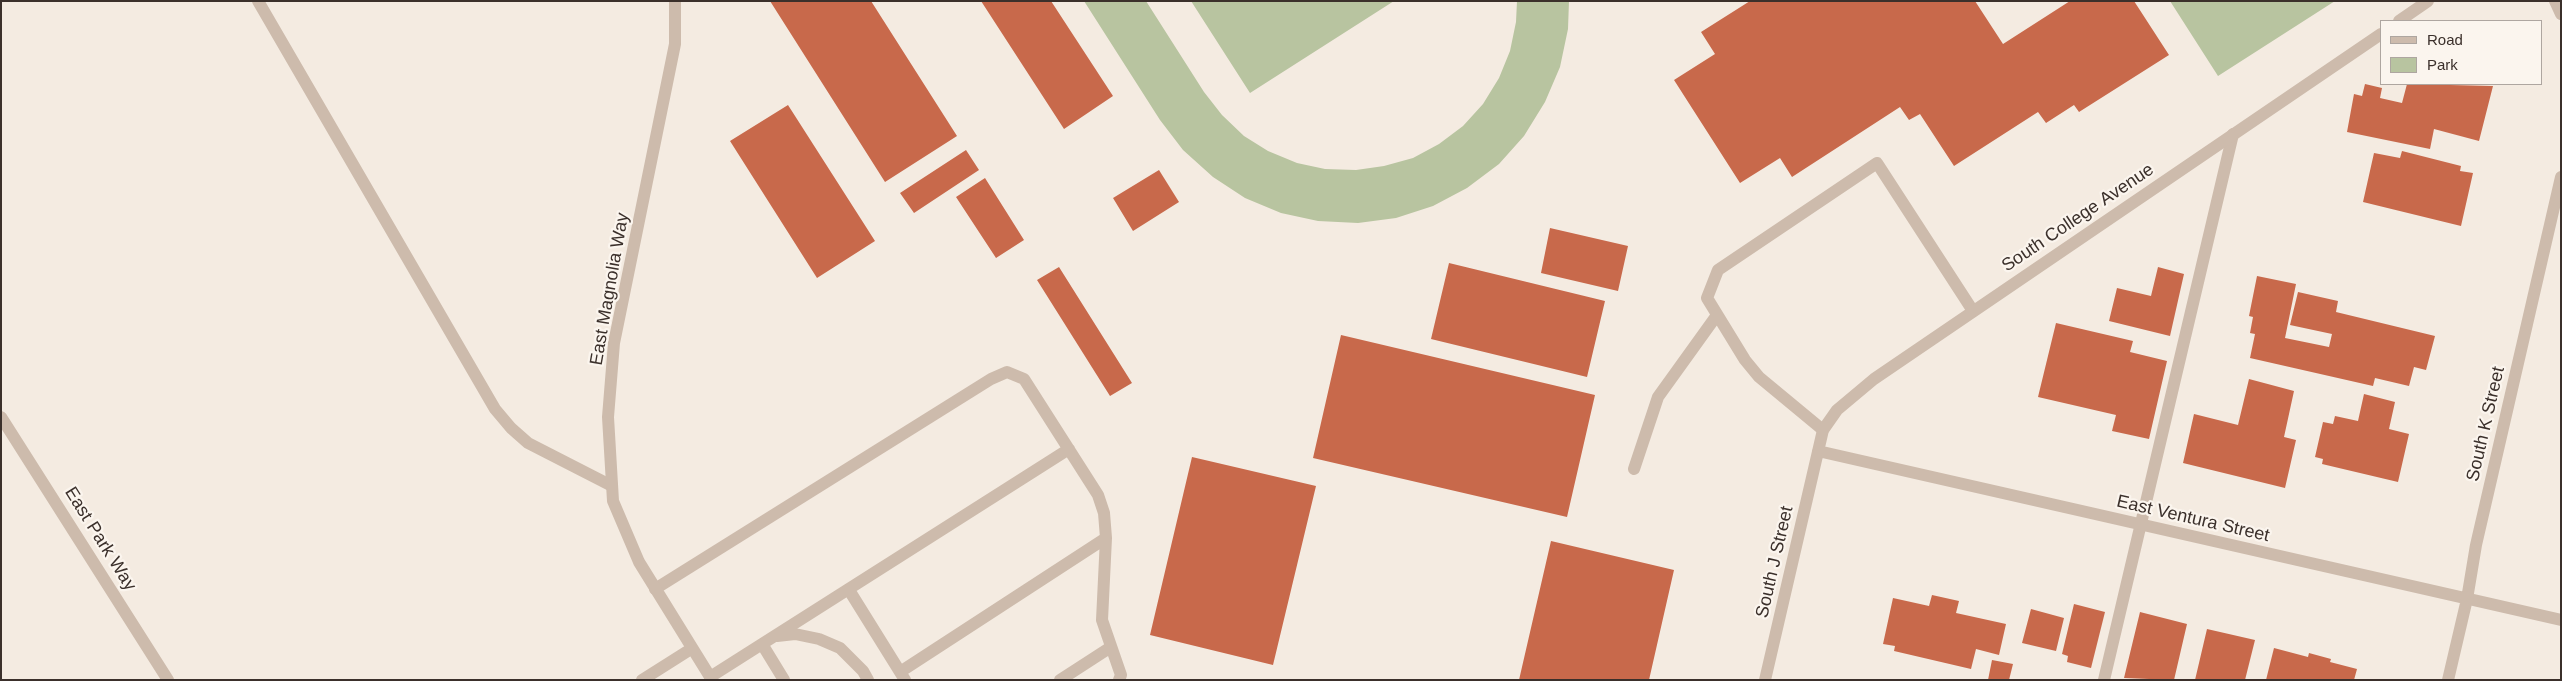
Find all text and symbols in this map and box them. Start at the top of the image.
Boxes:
legend [2380,20,2542,85]
text: Road [2427,31,2463,48]
text: Park [2427,56,2458,73]
street label: South College Avenue [1998,159,2158,277]
street label: East Magnolia Way [586,211,634,367]
street label: South K Street [2462,365,2510,483]
street label: East Park Way [59,483,141,595]
street label: East Ventura Street [2115,491,2271,547]
street label: South J Street [1752,504,1798,620]

